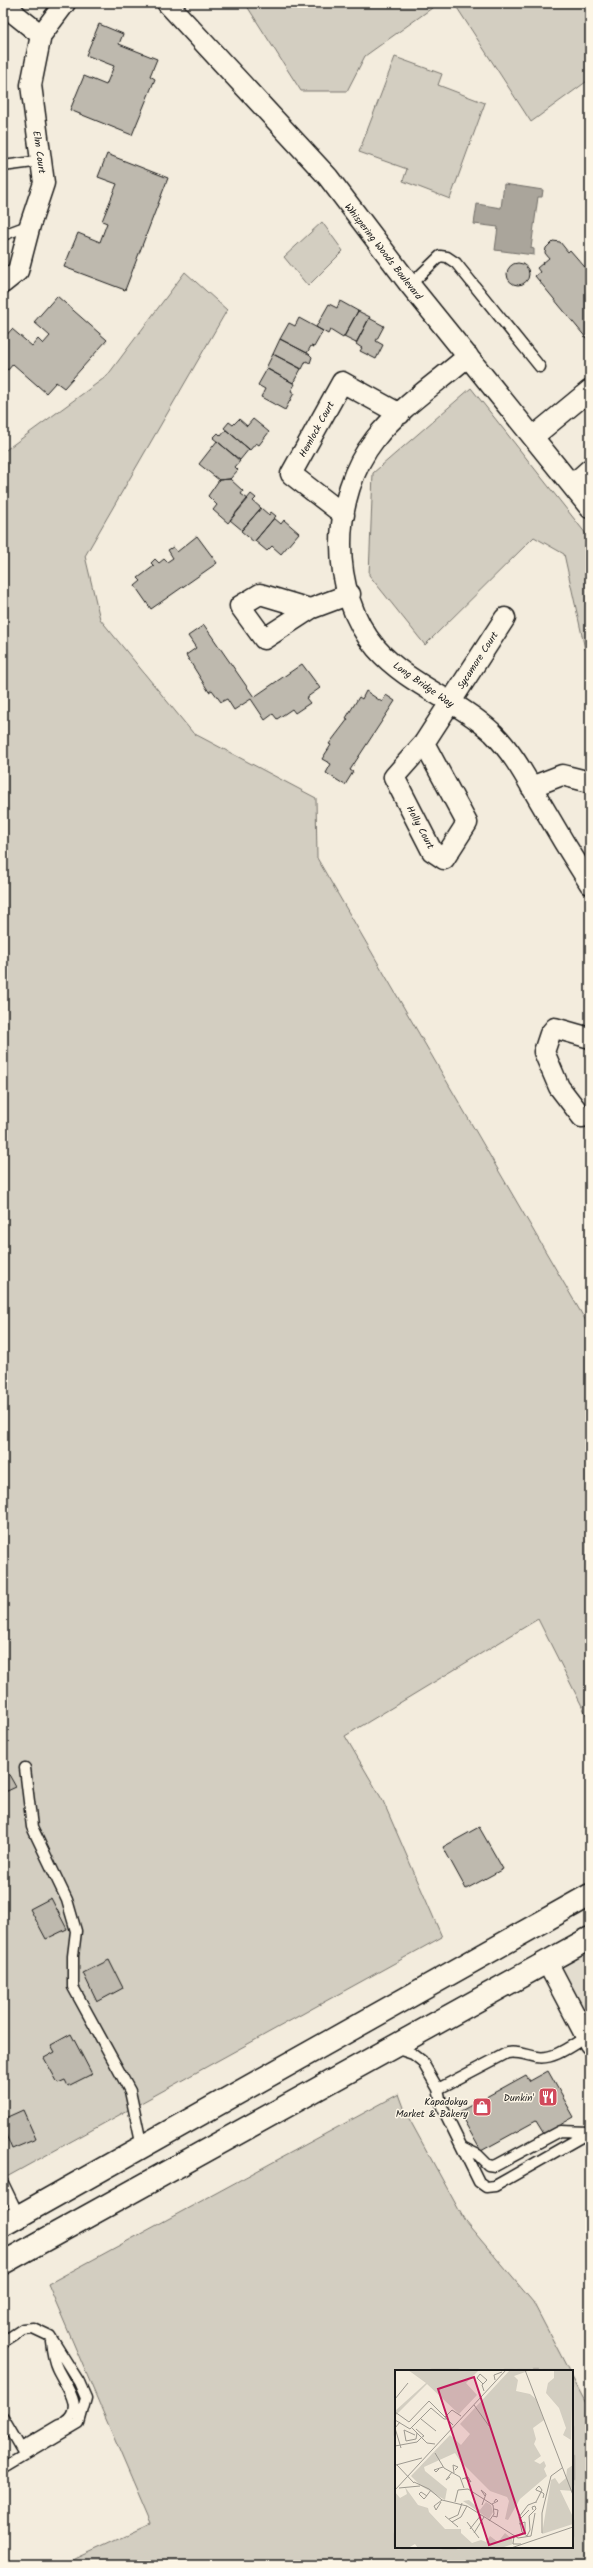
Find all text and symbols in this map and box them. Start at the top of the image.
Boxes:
street label: Elm Court [28,130,50,175]
street label: Whispering Woods Boulevard [340,200,427,304]
street label: Hemlock Court [295,398,339,460]
street label: Sycamore Court [453,628,503,693]
street label: Long Bridge Way [390,658,458,712]
street label: Holly Court [402,803,438,852]
restaurant icon: Dunkin' [537,2086,559,2108]
place label: Dunkin' [504,2090,535,2106]
place label: Kapadokya Market & Bakery [396,2094,468,2122]
shop icon: Kapadokya Market & Bakery [471,2096,493,2118]
inset map [395,2370,573,2548]

